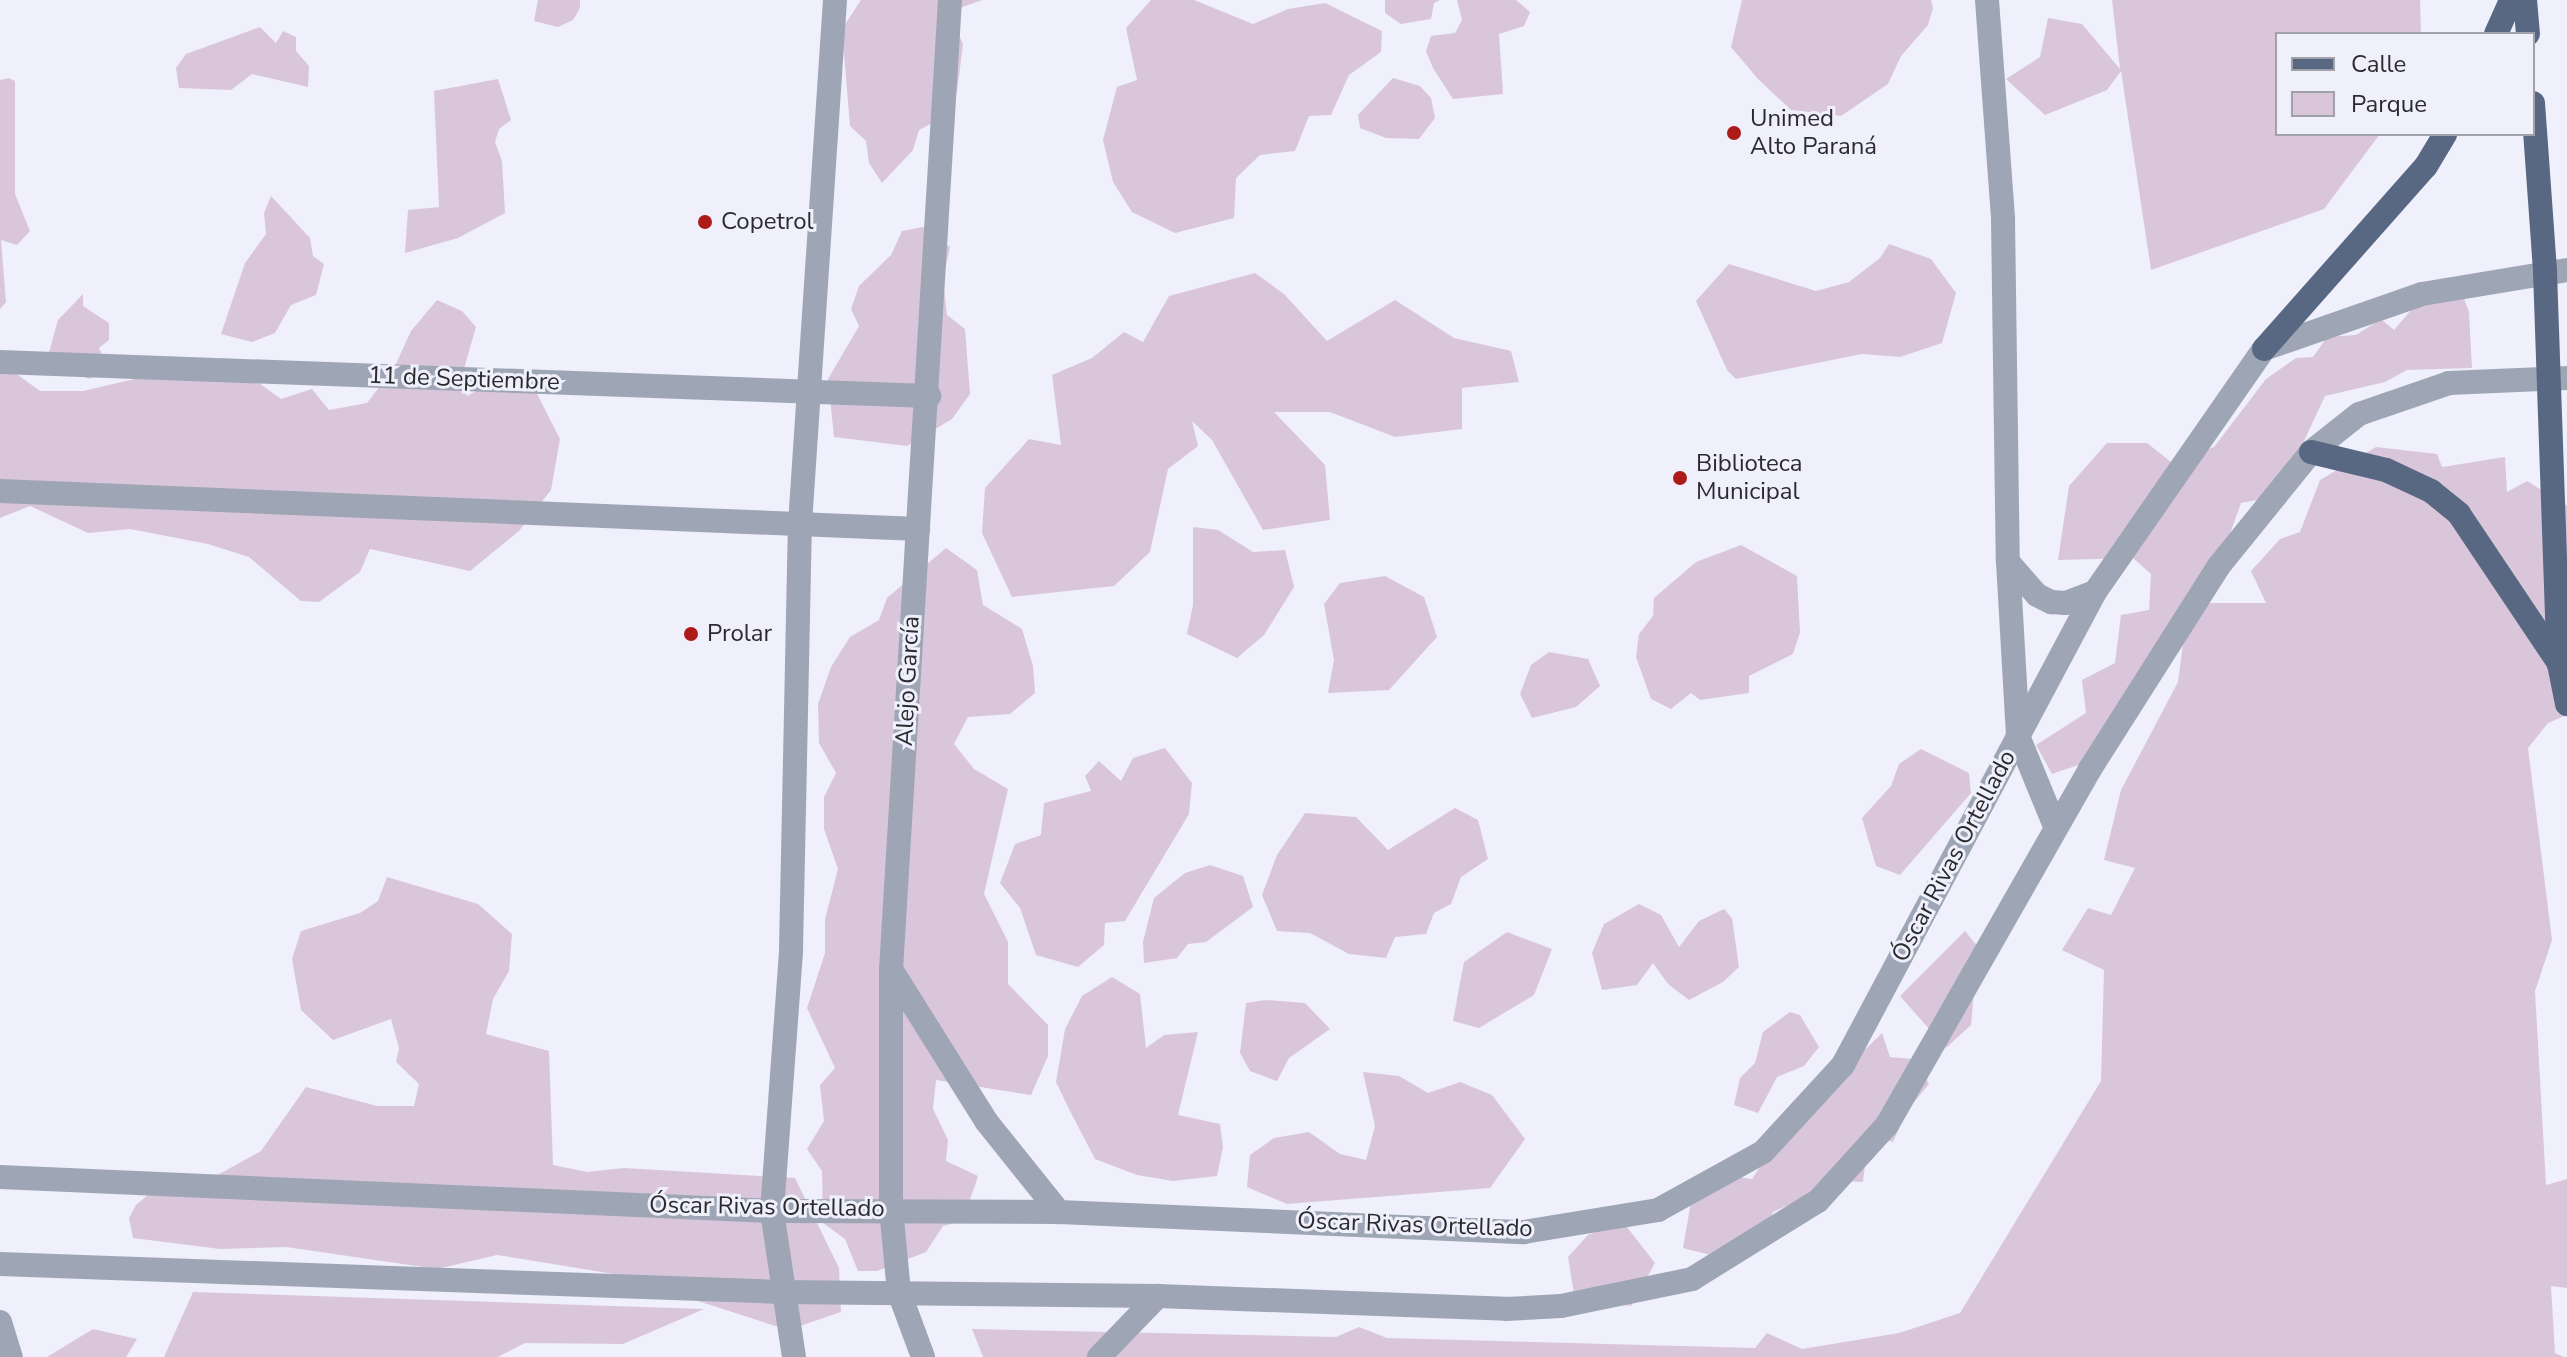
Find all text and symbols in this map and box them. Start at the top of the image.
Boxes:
legend [2275,32,2535,136]
text: Calle [2351,48,2406,80]
text: Parque [2351,88,2427,120]
place label: Unimed Alto Paraná [1750,105,1877,161]
marker: Unimed Alto Paraná [1725,124,1743,142]
place label: Copetrol [721,208,814,236]
marker: Copetrol [696,213,714,231]
street label: 11 de Septiembre [368,361,560,397]
place label: Biblioteca Municipal [1696,450,1802,506]
marker: Biblioteca Municipal [1671,469,1689,487]
street label: Alejo García [890,615,926,747]
place label: Prolar [707,620,772,648]
marker: Prolar [682,625,700,643]
street label: Óscar Rivas Ortellado [1886,745,2022,967]
street label: Óscar Rivas Ortellado [649,1191,885,1223]
street label: Óscar Rivas Ortellado [1297,1206,1533,1244]

